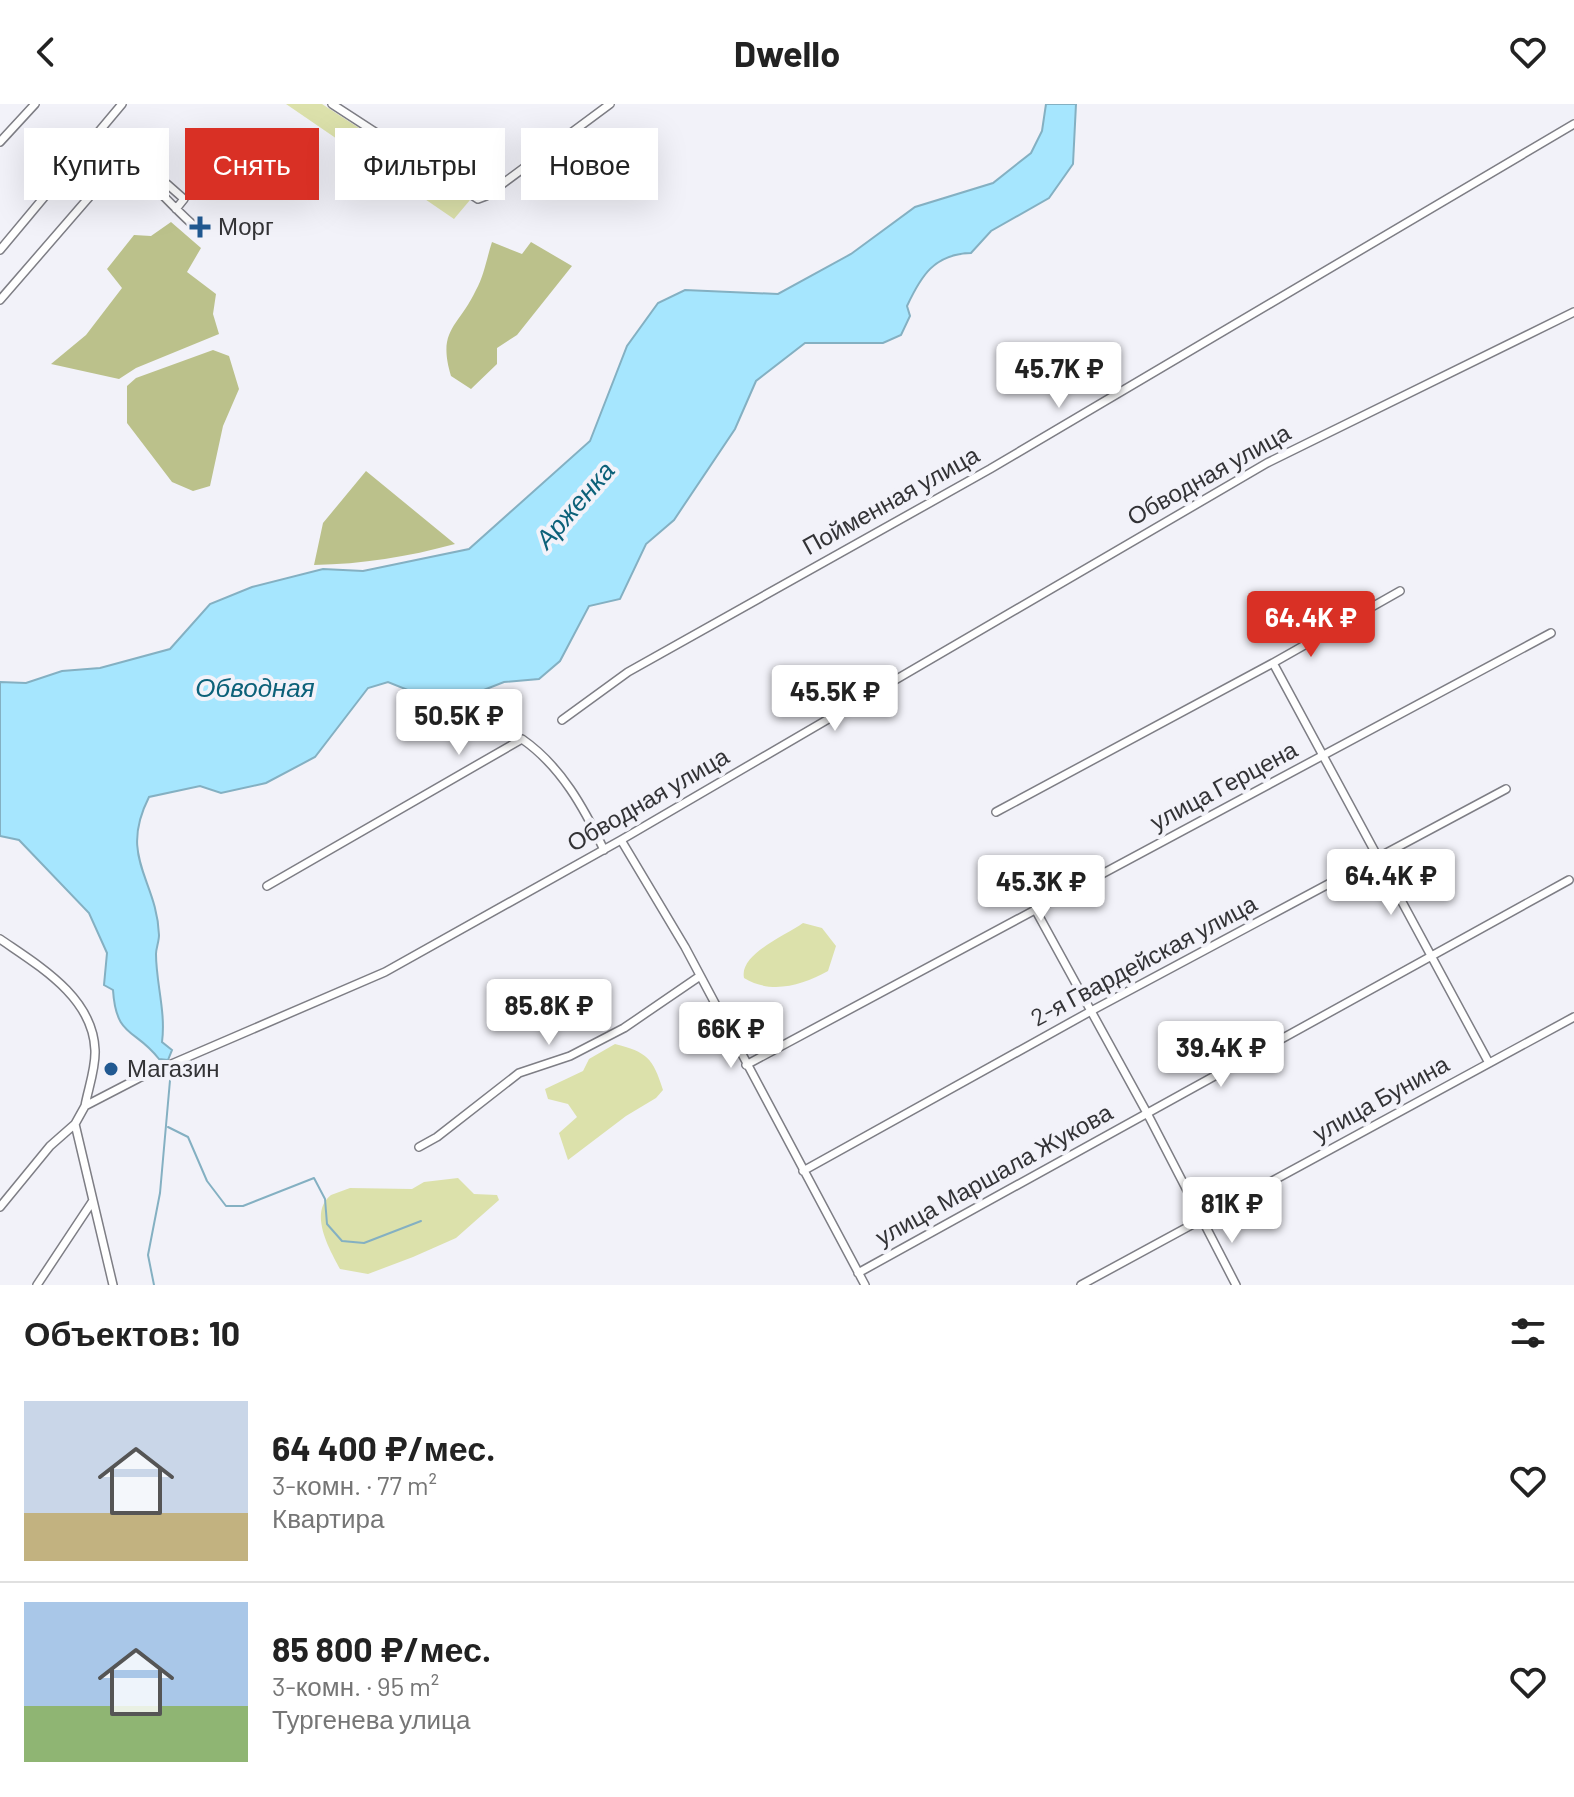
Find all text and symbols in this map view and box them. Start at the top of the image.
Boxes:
icon: back [24,30,68,74]
icon: heart [1506,30,1550,74]
text: Dwello [734,31,840,74]
chip: Купить [24,128,169,200]
chip: Снять [185,128,319,200]
chip: Фильтры [335,128,505,200]
chip: Новое [521,128,658,200]
place label: Морг [218,211,274,240]
marker: Морг [189,216,211,238]
pin: 45.7K ₽ [985,342,1133,410]
text: 45.7K ₽ [1014,352,1104,383]
street label: Обводная улица [1122,417,1296,531]
street label: Пойменная улица [797,439,984,560]
water label: Арженка [526,454,620,555]
pin: 64.4K ₽ [1237,591,1385,659]
text: 64.4K ₽ [1265,601,1357,632]
pin: 45.5K ₽ [761,665,909,733]
water label: Обводная [195,671,315,702]
text: 45.5K ₽ [790,675,880,706]
pin: 50.5K ₽ [385,689,533,757]
text: 50.5K ₽ [414,699,504,730]
street label: улица Герцена [1145,733,1302,836]
street label: Обводная улица [561,740,734,857]
pin: 64.4K ₽ [1317,849,1465,917]
pin: 45.3K ₽ [967,855,1115,923]
text: 64.4K ₽ [1345,859,1437,890]
text: 45.3K ₽ [996,865,1086,896]
street label: 2-я Гвардейская улица [1026,888,1262,1031]
pin: 85.8K ₽ [475,979,623,1047]
text: 85.8K ₽ [505,989,593,1020]
pin: 66K ₽ [675,1002,787,1070]
text: 66K ₽ [697,1012,765,1043]
pin: 39.4K ₽ [1147,1021,1295,1089]
text: 39.4K ₽ [1176,1031,1266,1062]
street label: улица Бунина [1307,1048,1454,1147]
place label: Магазин [127,1053,220,1082]
marker: Магазин [102,1060,120,1078]
street label: улица Маршала Жукова [870,1096,1117,1251]
pin: 81K ₽ [1176,1177,1288,1245]
text: 81K ₽ [1201,1187,1263,1218]
icon: filters [1506,1311,1550,1355]
text: Объектов: 10 [24,1312,240,1353]
text: 64 400 ₽/мес. [272,1427,495,1468]
icon: home [88,1433,184,1529]
icon: heart [1506,1459,1550,1503]
text: 3-комн. · 77 m² [272,1469,437,1500]
text: Квартира [272,1502,384,1533]
text: 85 800 ₽/мес. [272,1628,491,1669]
icon: home [88,1634,184,1730]
icon: heart [1506,1660,1550,1704]
text: 3-комн. · 95 m² [272,1670,439,1701]
text: Тургенева улица [272,1703,470,1734]

